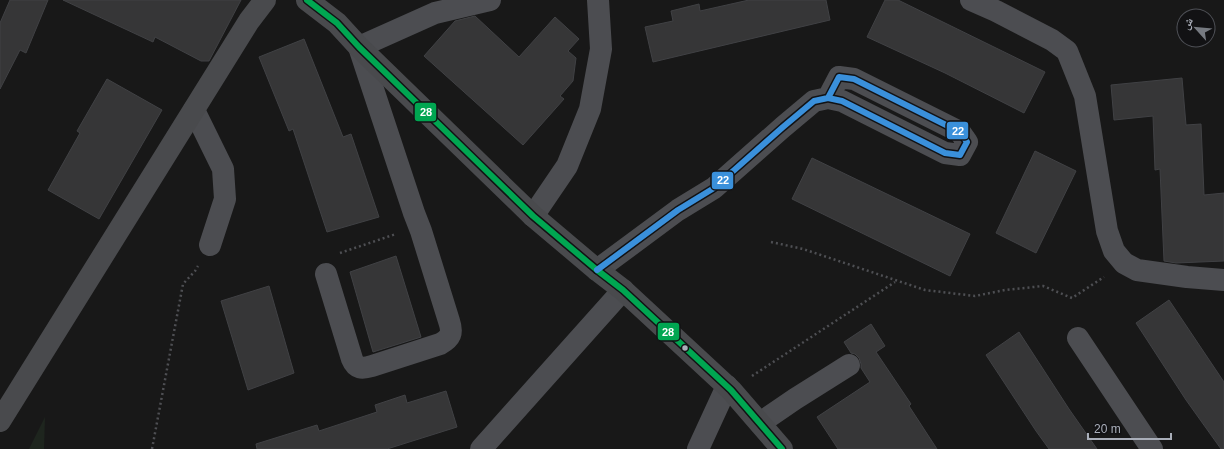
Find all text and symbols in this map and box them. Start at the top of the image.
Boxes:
north arrow [1176,8,1216,48]
text: ش [1179,15,1197,32]
line badge: 28 [414,102,437,122]
text: 28 [420,106,432,118]
line badge: 22 [946,121,969,140]
text: 22 [952,125,964,137]
line badge: 22 [711,171,734,190]
text: 22 [717,174,729,186]
line badge: 28 [657,322,680,341]
text: 28 [662,326,674,338]
unlabelled marker [680,343,690,353]
scale bar [1088,415,1171,441]
text: 20 m [1094,422,1121,436]

